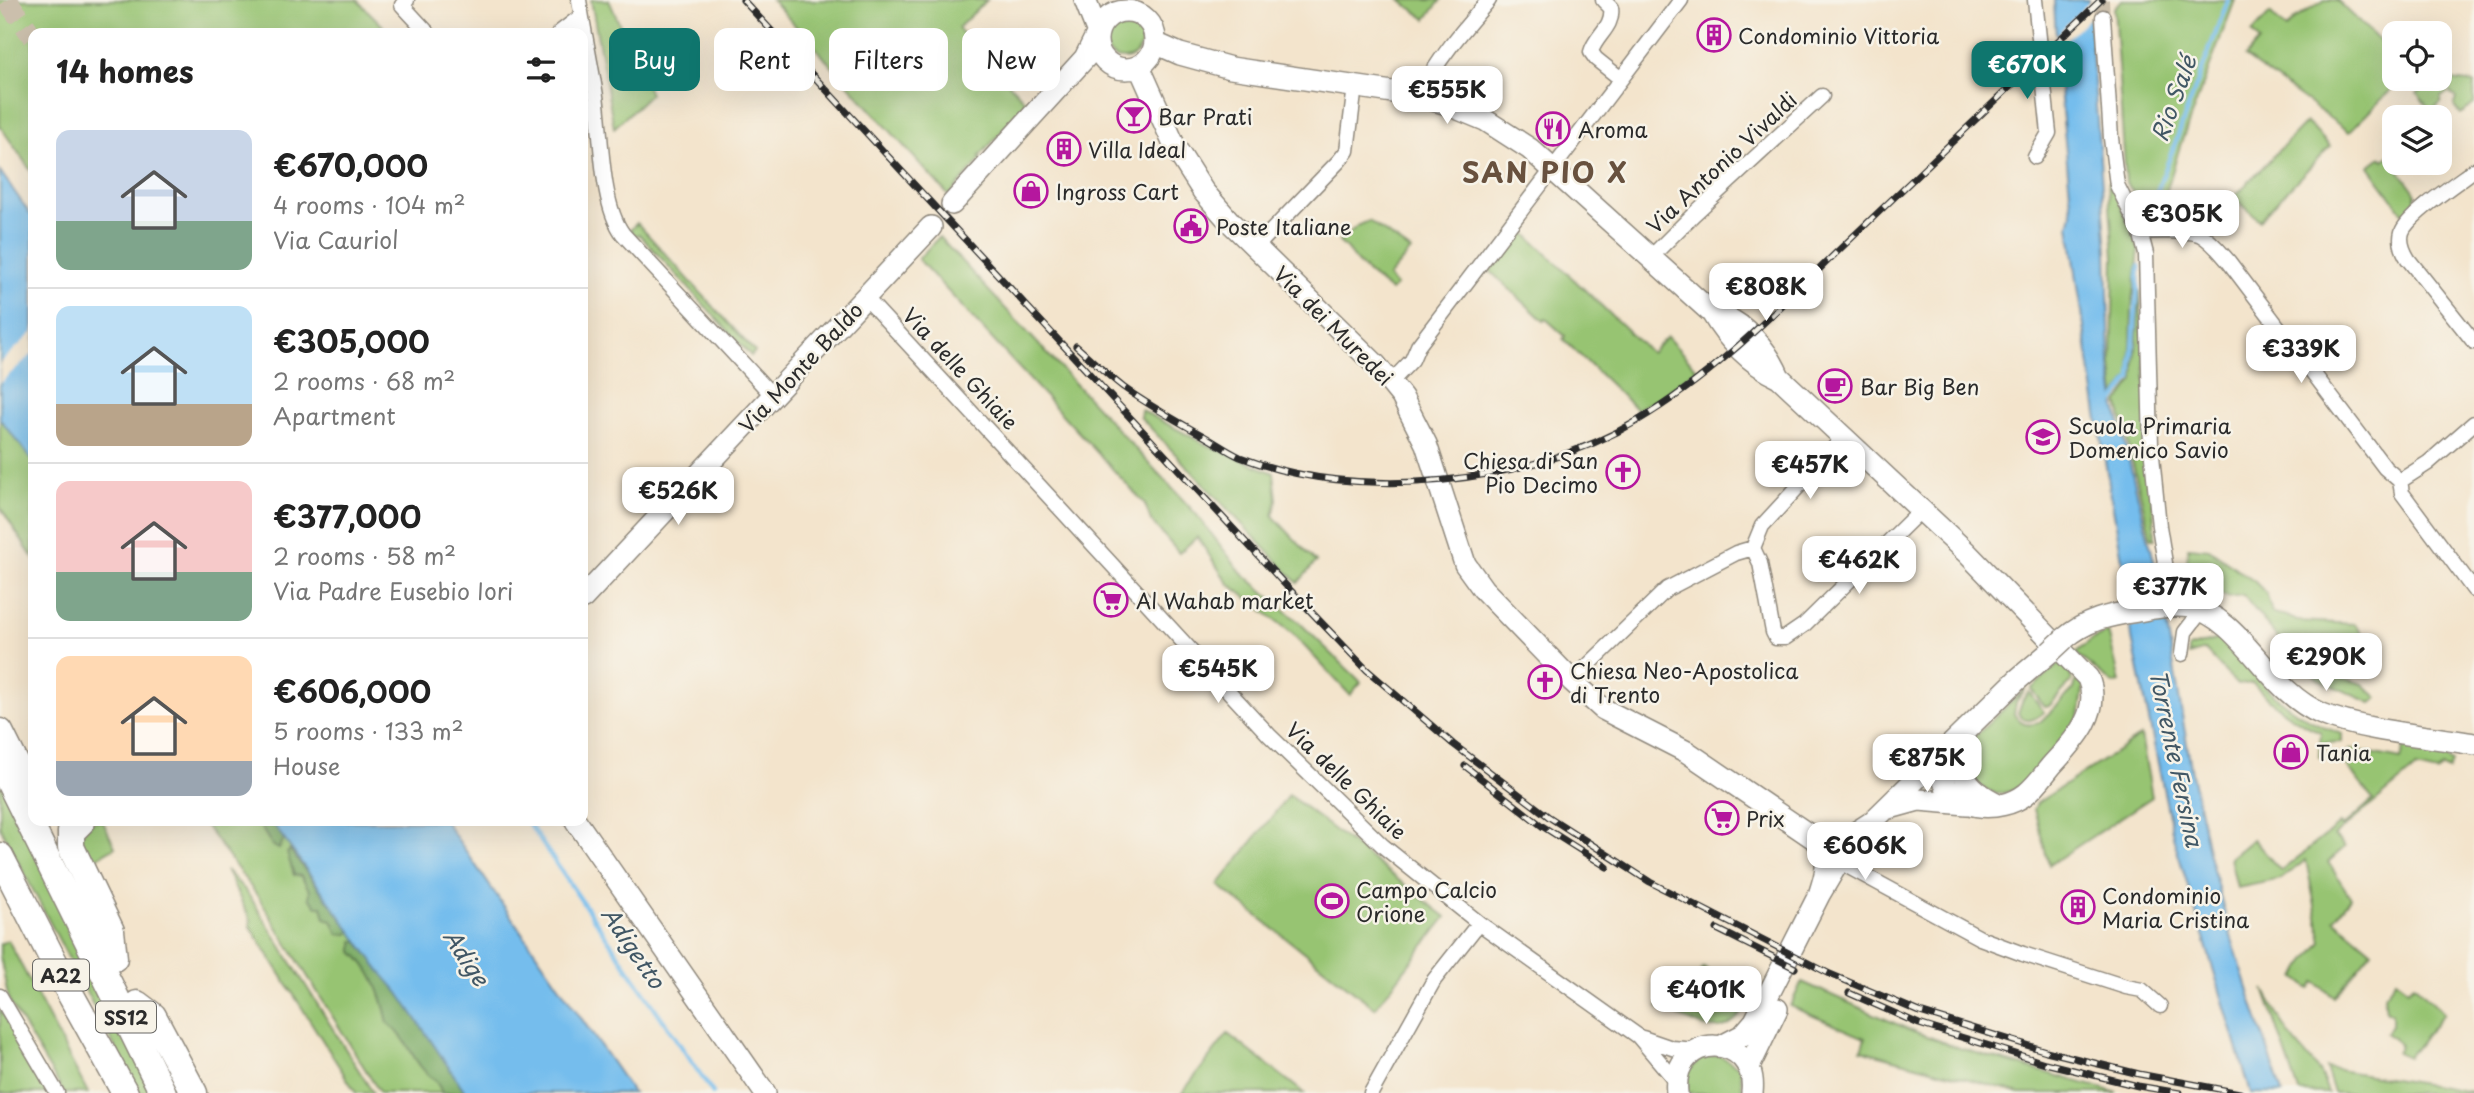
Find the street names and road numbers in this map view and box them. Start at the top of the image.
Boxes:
street label: Via Antonio Vivaldi [1639,84,1803,240]
street label: Via dei Muredei [1267,258,1401,392]
street label: Via Monte Baldo [731,294,869,440]
street label: Via delle Ghiaie [896,299,1026,437]
street label: Via delle Ghiaie [1279,714,1415,846]
road number: A22 [33,959,89,990]
road number: SS12 [96,1001,156,1032]

